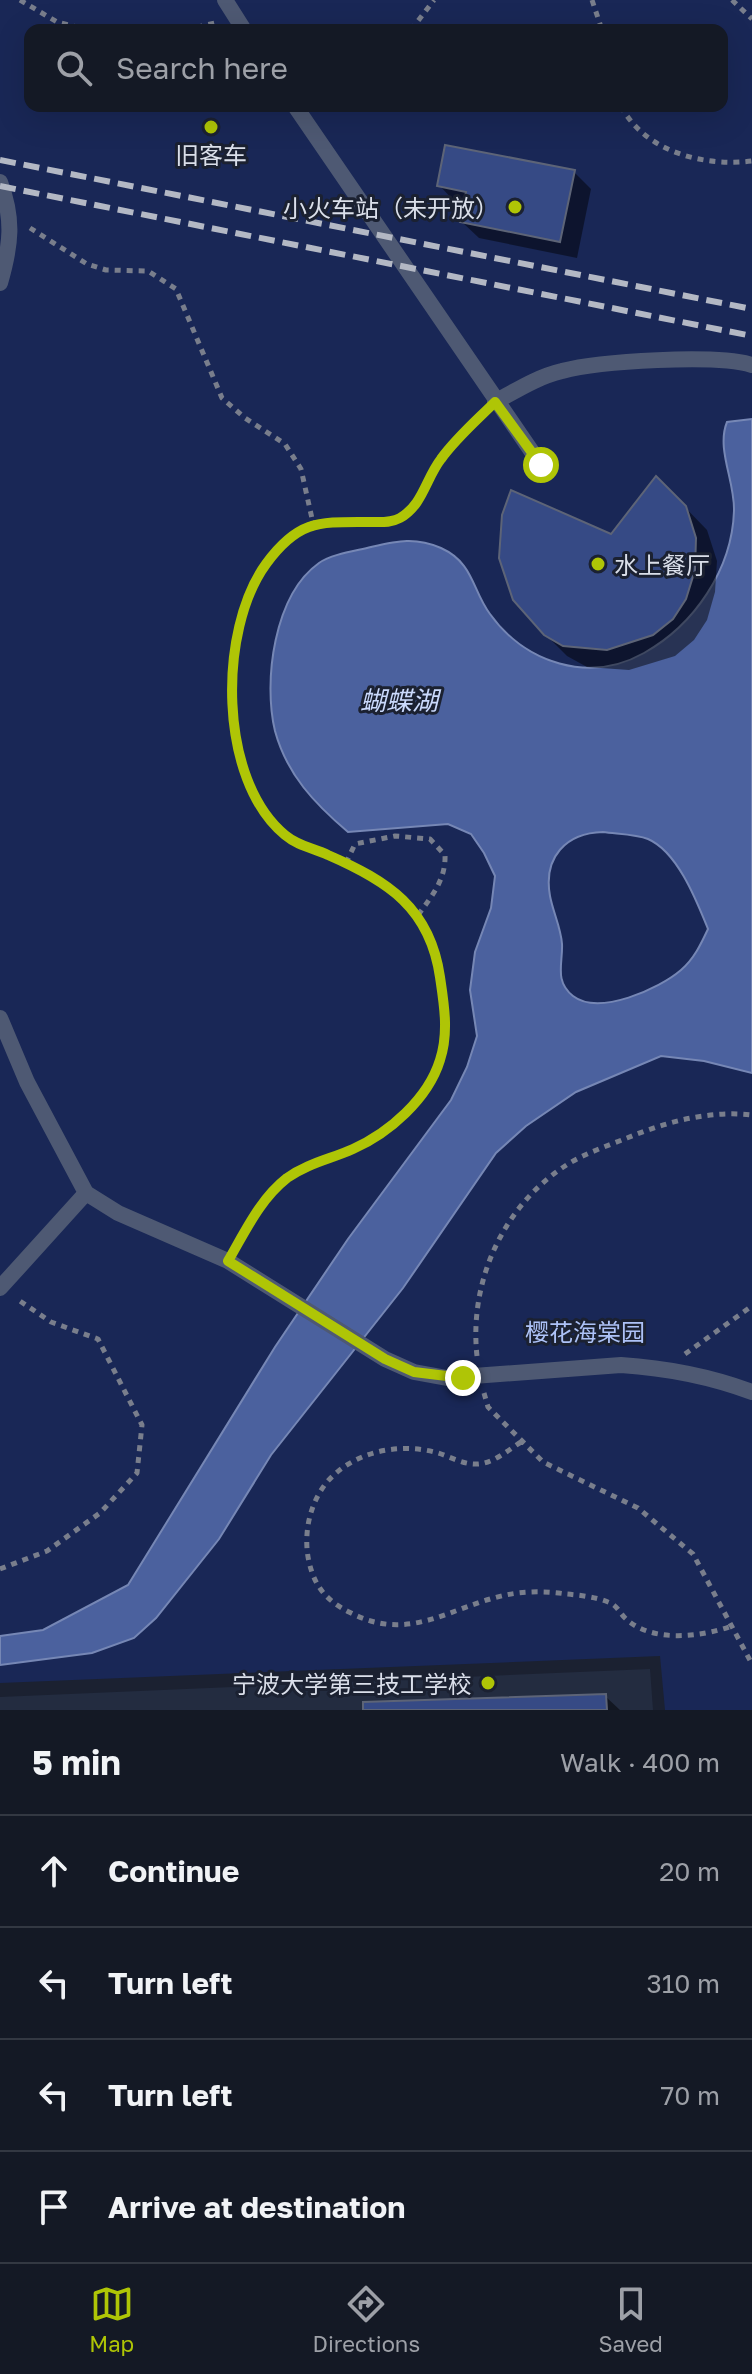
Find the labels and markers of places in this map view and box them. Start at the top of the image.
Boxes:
marker: 旧客车 [202,118,220,136]
place label: 旧客车 [175,140,247,169]
place label: 小火车站（未开放） [283,193,499,222]
marker: 小火车站（未开放） [506,198,524,216]
place label: 水上餐厅 [614,550,710,579]
marker: 水上餐厅 [589,555,607,573]
place label: 宁波大学第三技工学校 [232,1669,472,1698]
marker: 宁波大学第三技工学校 [479,1674,497,1692]

